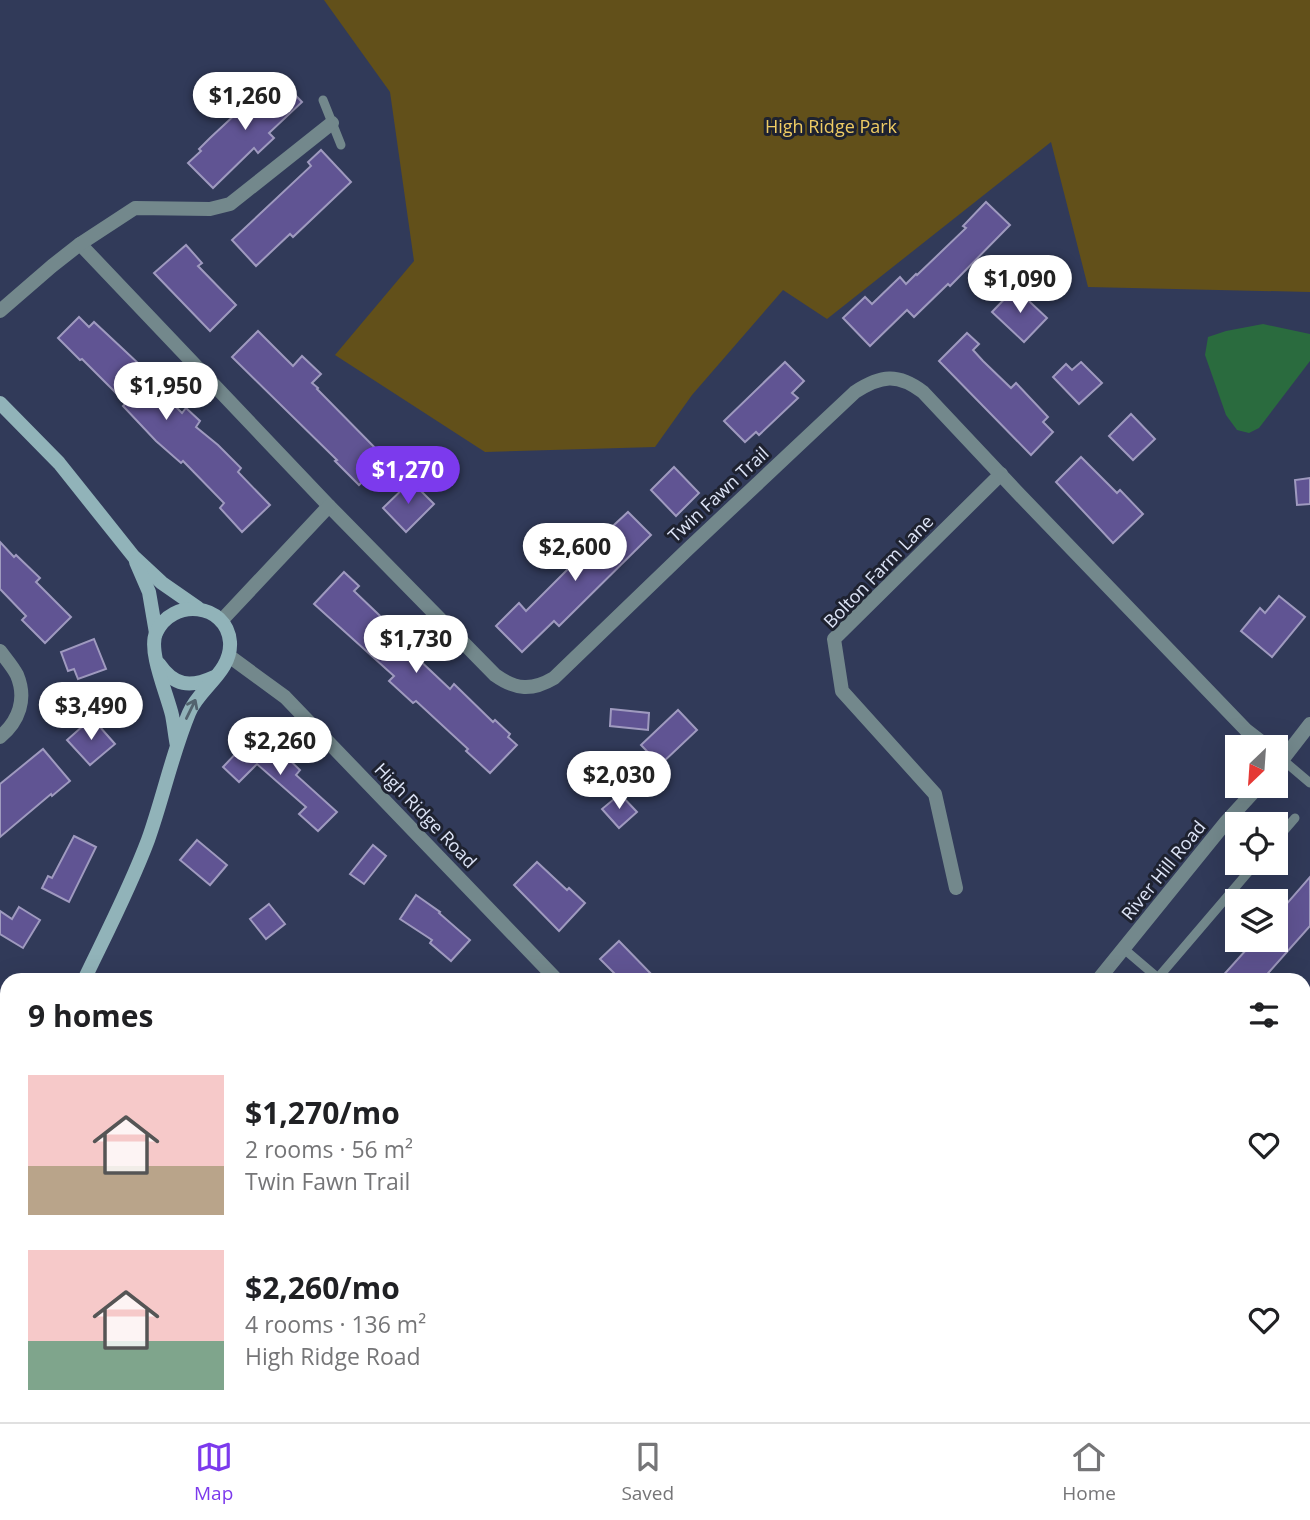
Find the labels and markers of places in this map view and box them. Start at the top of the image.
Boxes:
pin: $1,260 [188,72,302,132]
pin: $1,090 [963,256,1077,315]
pin: $1,950 [109,362,223,422]
pin: $1,270 [351,447,465,506]
pin: $2,600 [518,524,632,583]
pin: $1,730 [359,616,473,675]
pin: $3,490 [34,682,148,742]
pin: $2,260 [223,718,337,777]
pin: $2,030 [562,752,676,811]

